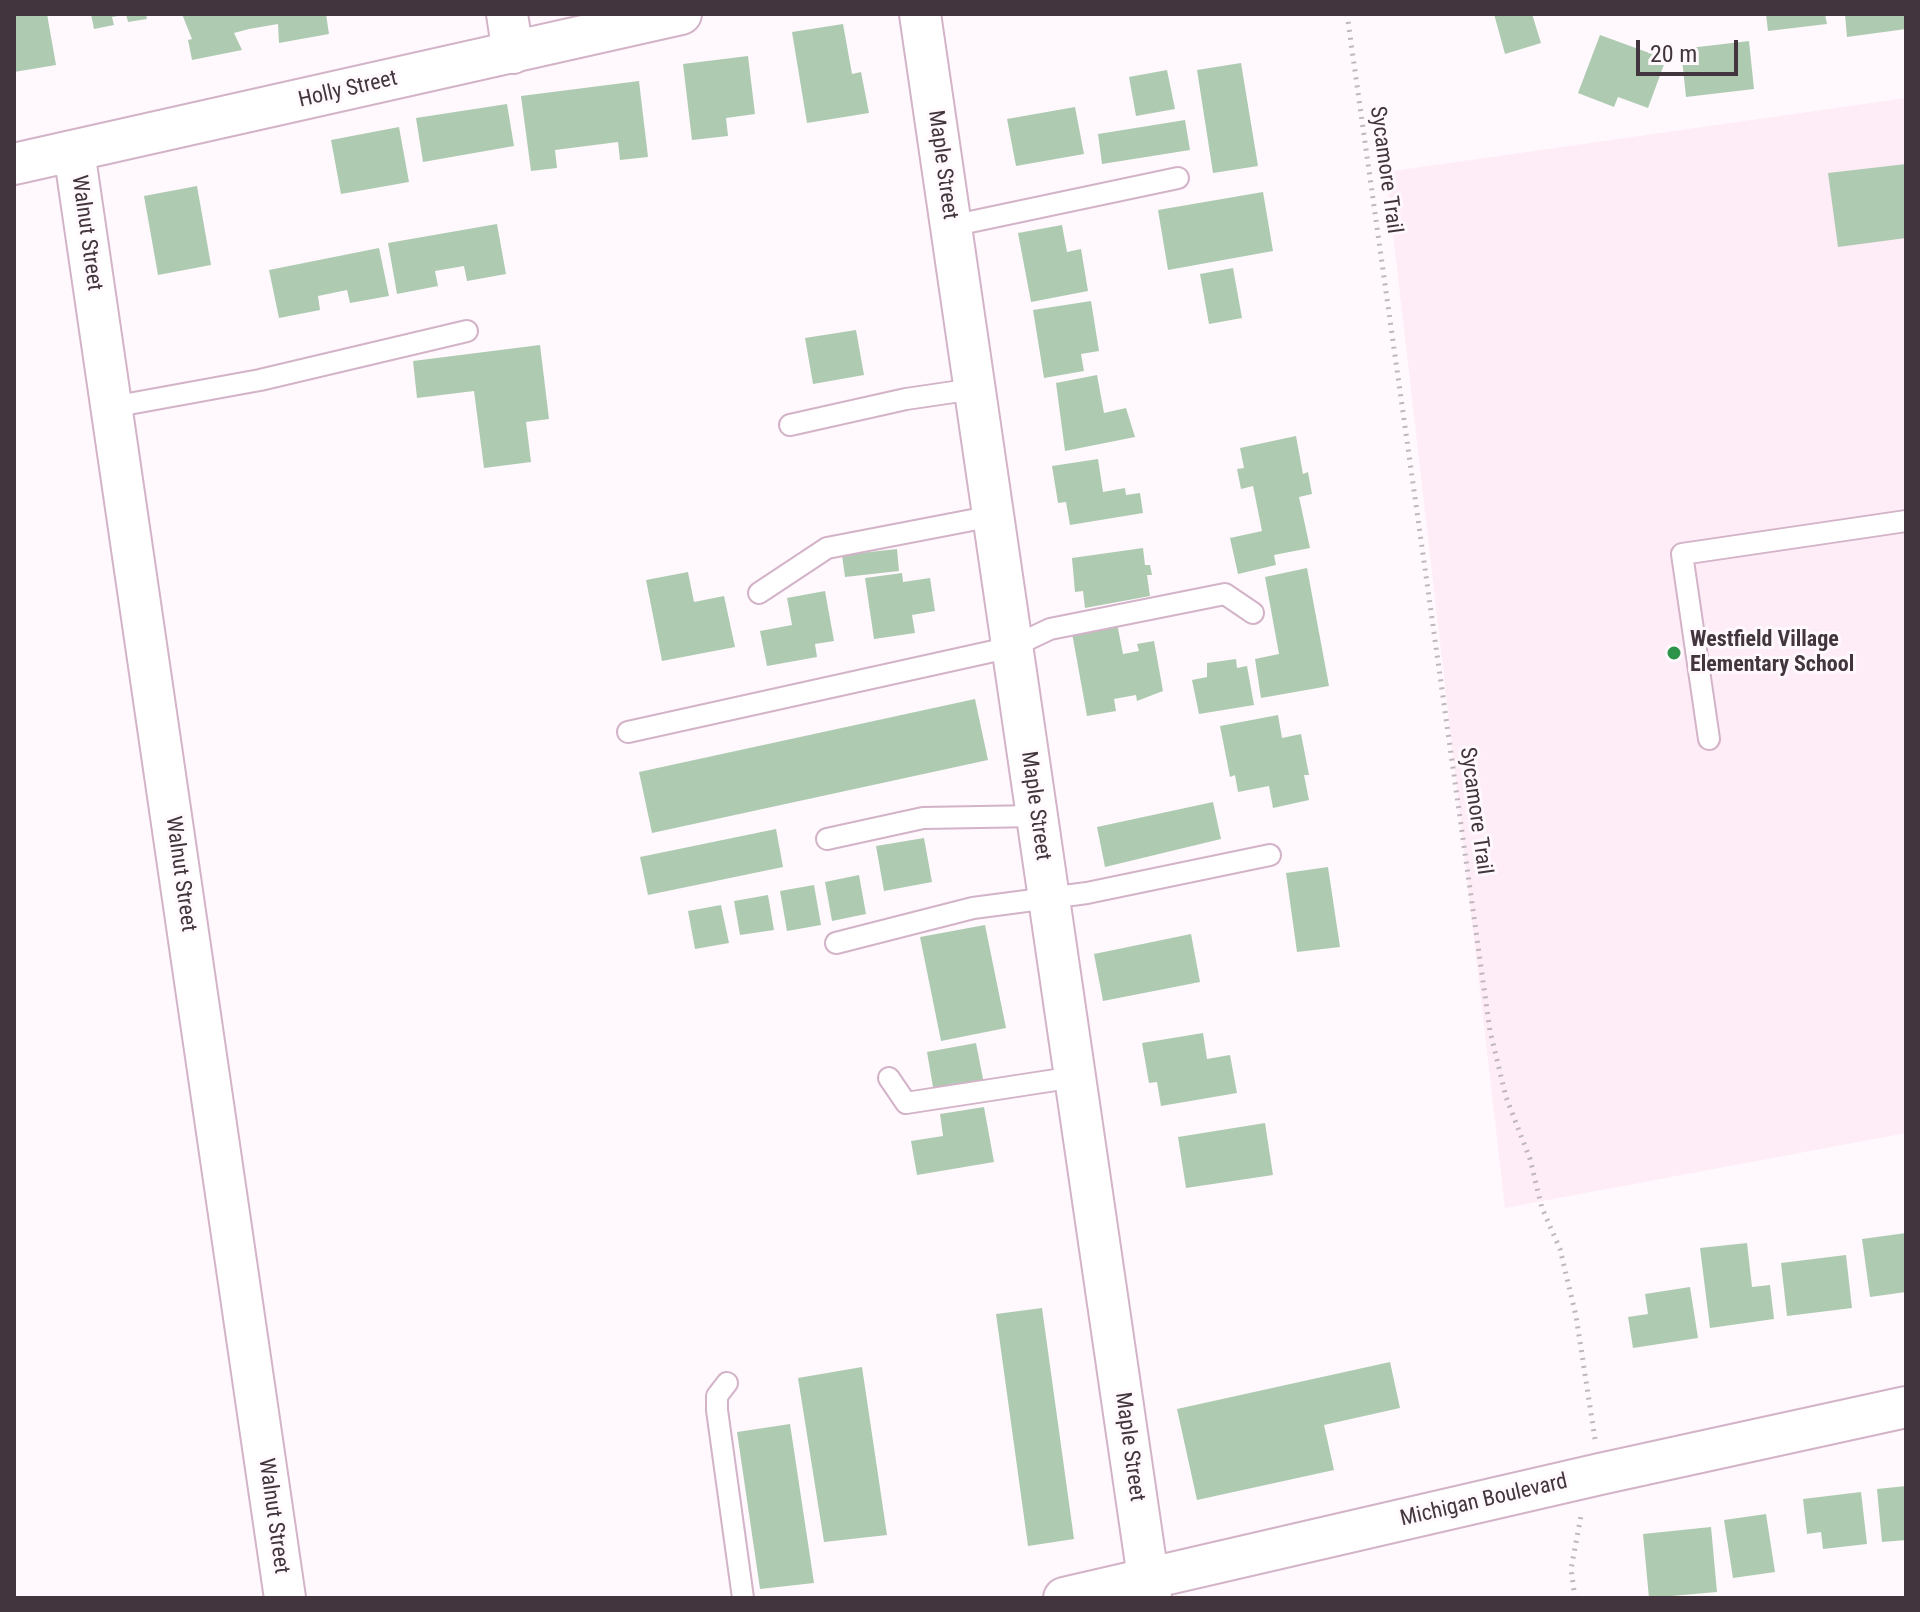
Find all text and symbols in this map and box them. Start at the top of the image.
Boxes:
scale bar [1640,24,1742,74]
text: 20 m [1650,40,1697,68]
street label: Holly Street [296,66,400,114]
street label: Sycamore Trail [1363,105,1407,235]
street label: Maple Street [921,109,963,221]
street label: Walnut Street [65,174,107,292]
place label: Westfield Village Elementary School [1690,627,1854,678]
marker: Westfield Village Elementary School [1665,644,1683,662]
street label: Sycamore Trail [1453,746,1497,876]
street label: Maple Street [1014,750,1056,862]
street label: Walnut Street [159,815,201,933]
street label: Maple Street [1108,1391,1150,1503]
street label: Walnut Street [252,1457,294,1575]
street label: Michigan Boulevard [1398,1469,1570,1533]

